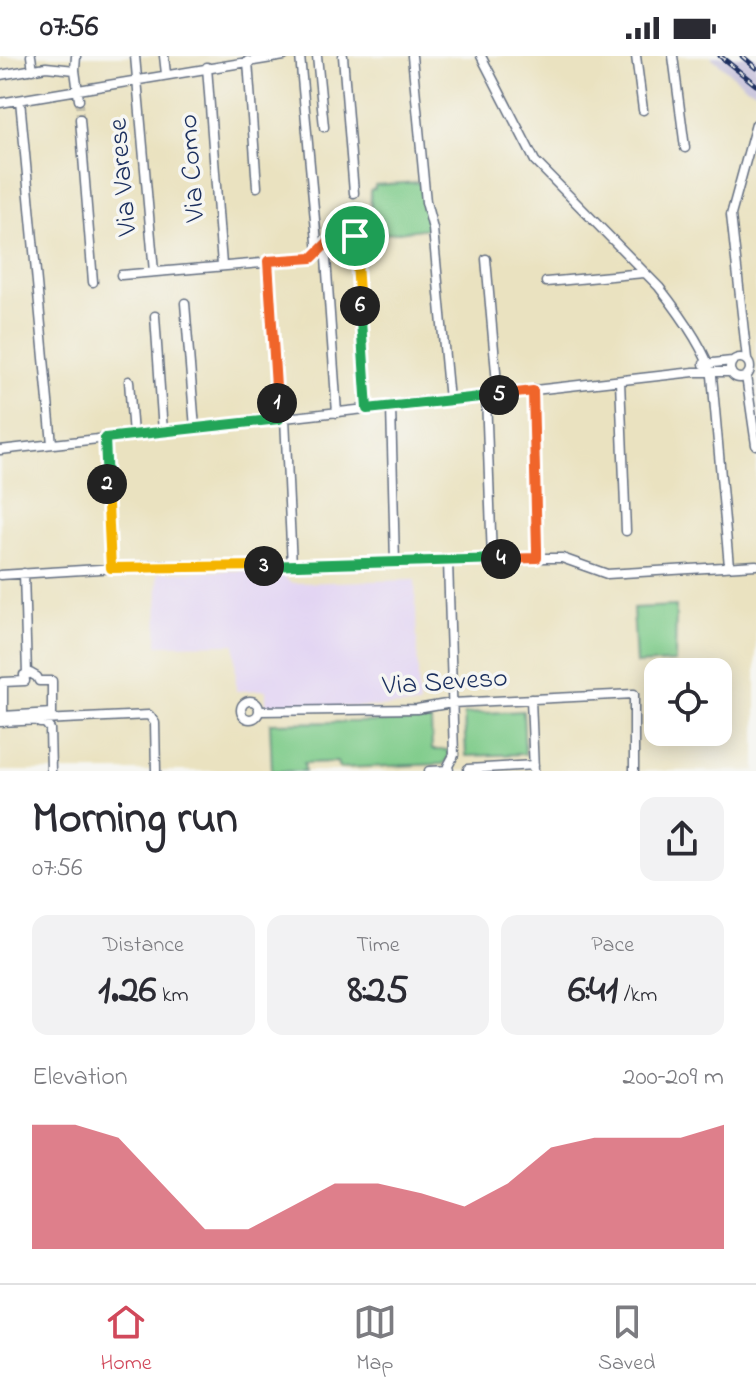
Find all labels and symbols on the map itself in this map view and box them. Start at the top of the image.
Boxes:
street label: Via Como [169,113,217,224]
street label: Via Varese [98,116,150,239]
pin [321,202,389,270]
pin: 6 [340,286,380,326]
pin: 5 [479,375,519,415]
pin: 1 [257,383,297,423]
pin: 2 [87,464,127,504]
pin: 4 [481,539,521,579]
pin: 3 [244,546,284,586]
street label: Via Seveso [380,658,509,708]

